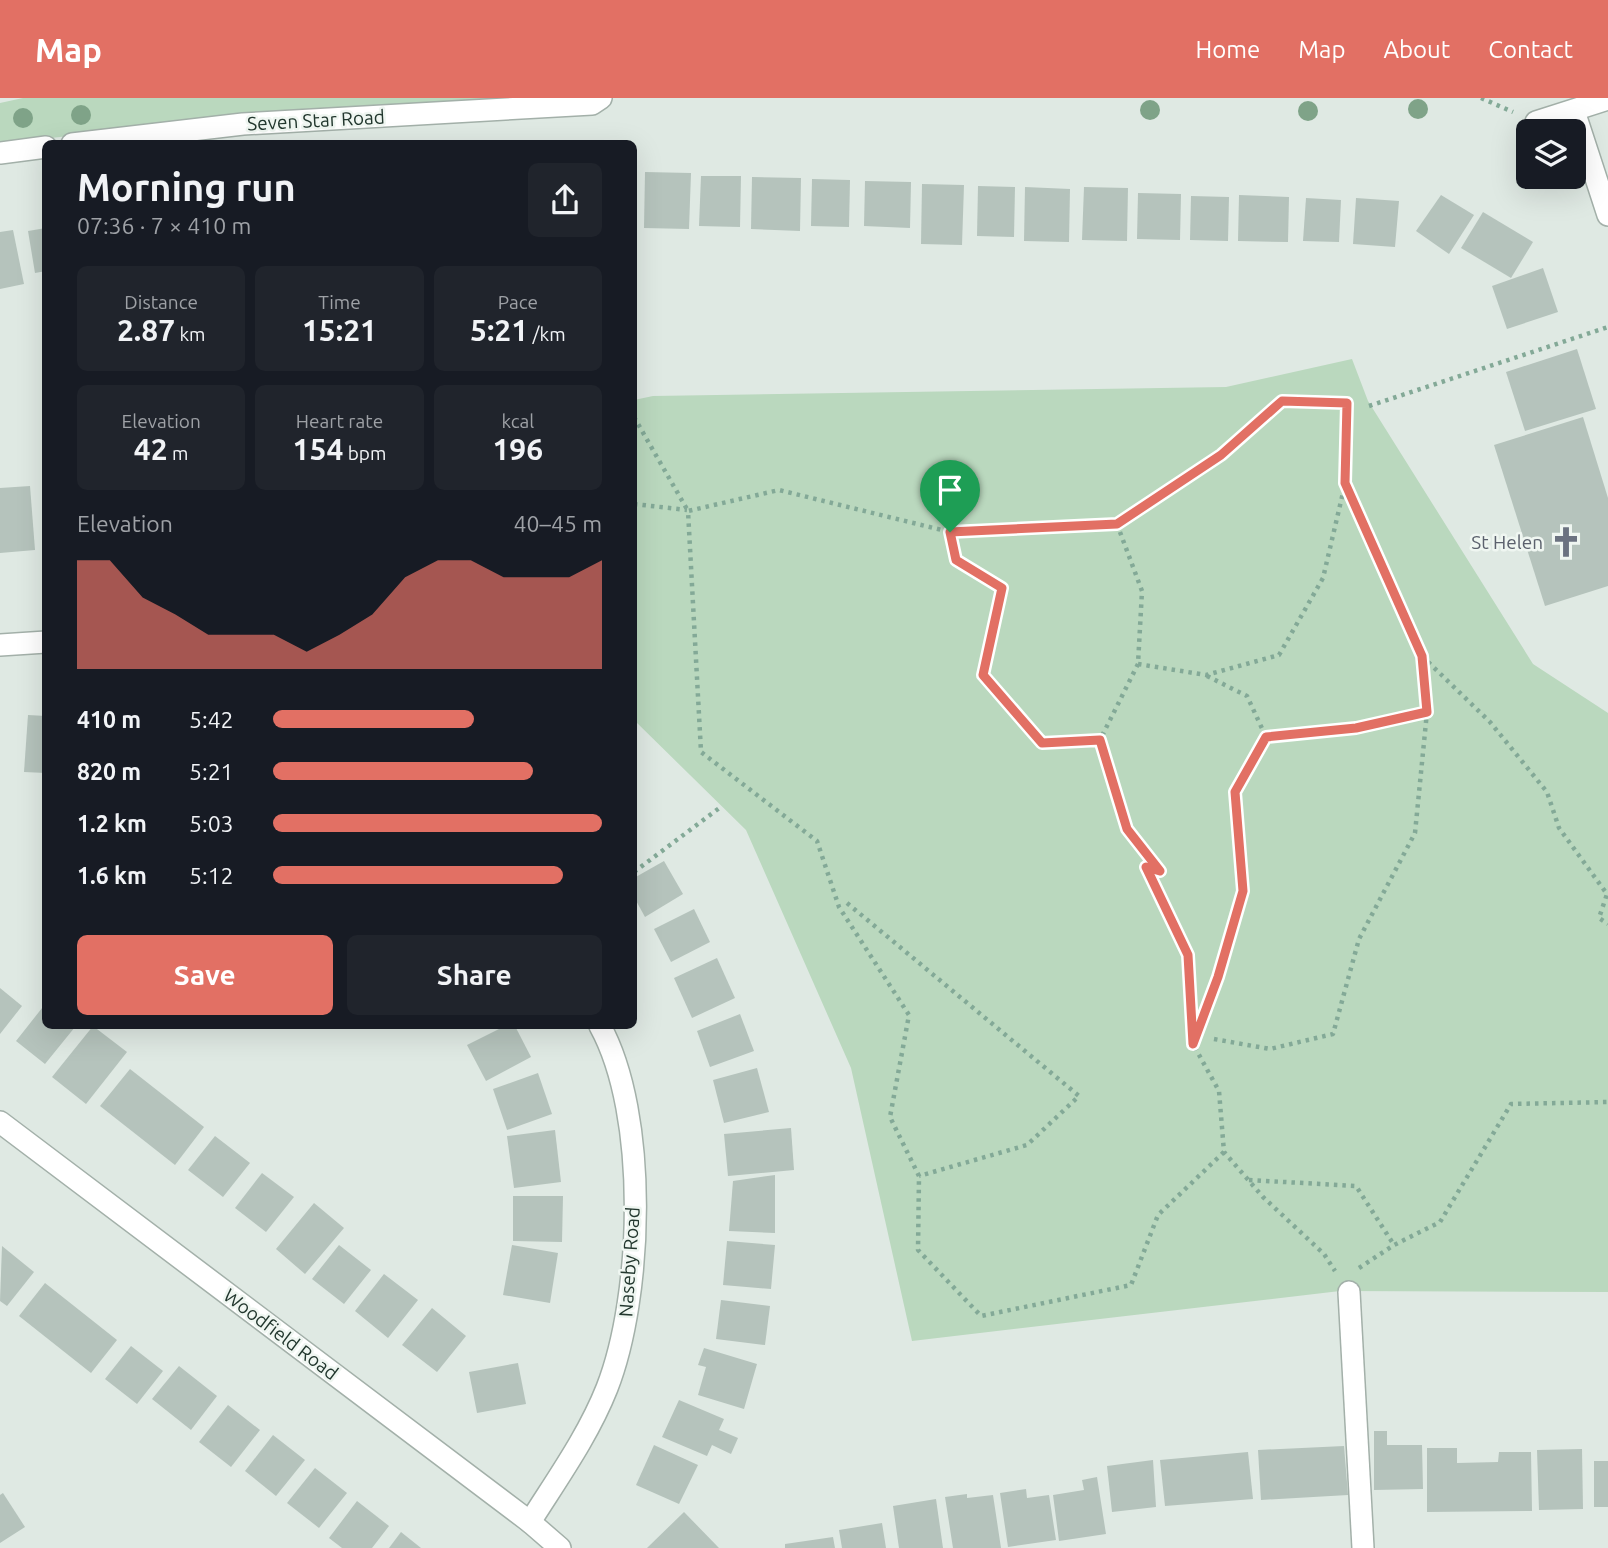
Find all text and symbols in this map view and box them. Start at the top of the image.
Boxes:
text: Map [35,31,102,68]
text: Home [1195,36,1260,63]
text: Map [1298,36,1345,63]
text: About [1383,36,1450,63]
text: Contact [1488,36,1573,63]
street label: Seven Star Road [247,105,385,135]
map controls [1516,119,1586,189]
button: layers [1516,119,1586,189]
button: share [528,163,602,237]
text: Morning run [77,166,296,208]
text: 07:36 · 7 × 410 m [77,213,251,238]
text: Distance [124,291,198,313]
text: Time [318,291,361,313]
text: Pace [498,291,538,313]
text: 2.87 [117,313,175,347]
text: 15:21 [302,313,377,347]
text: 5:21 [470,313,528,347]
text: km [175,323,205,345]
text: /km [528,323,566,345]
text: Elevation [122,410,201,432]
text: Heart rate [296,410,383,432]
text: kcal [501,410,534,432]
text: 42 [134,432,168,466]
text: 154 [293,432,343,466]
text: 196 [492,432,543,466]
text: m [168,442,188,464]
text: bpm [343,442,386,464]
pin [920,460,980,532]
icon: arrive [931,471,969,509]
text: Elevation [77,511,173,536]
text: 40–45 m [514,511,602,536]
church icon: St Helen [1549,525,1583,559]
place label: St Helen [1471,531,1543,553]
text: 410 m [77,707,141,732]
text: 5:42 [189,707,234,732]
text: 820 m [77,759,141,784]
text: 5:21 [189,759,234,784]
text: 1.2 km [77,811,147,836]
text: 5:03 [189,811,234,836]
text: 1.6 km [77,863,147,888]
text: 5:12 [189,863,234,888]
button: Save [77,935,333,1015]
button: Share [347,935,602,1015]
street label: Naseby Road [614,1206,644,1318]
street label: Woodfield Road [220,1284,342,1384]

